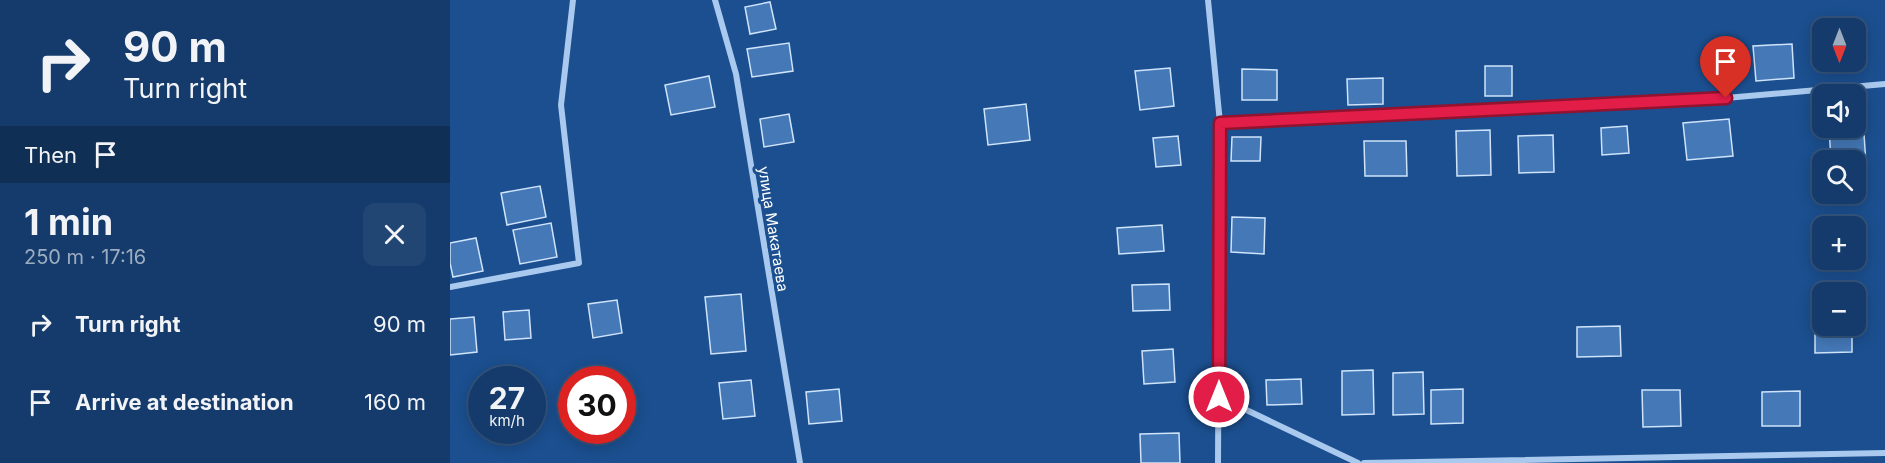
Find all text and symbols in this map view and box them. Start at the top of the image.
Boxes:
north arrow [1812,18,1866,72]
map controls [1812,18,1866,336]
text: 90 m [123,21,227,72]
icon: right [24,24,102,102]
pin [1700,36,1751,98]
icon: arrive [1709,45,1742,78]
text: Turn right [123,72,247,105]
button: sound [1812,84,1866,138]
icon: arrive [89,138,122,171]
text: Then [24,142,77,168]
button: search [1812,150,1866,204]
street label: улица Макатаева [754,165,793,293]
text: 1 min [24,200,113,244]
button: close [363,203,426,266]
button: + [1812,216,1866,270]
text: 250 m · 17:16 [24,245,146,269]
button: − [1812,282,1866,336]
icon: right [24,308,57,341]
text: Turn right [75,311,181,337]
text: 90 m [373,311,426,337]
position arrow [1187,365,1251,429]
speed limit sign: 30 [558,366,636,444]
text: 27 [489,380,525,416]
icon: arrive [24,386,57,419]
text: Arrive at destination [75,389,294,415]
text: 160 m [364,389,426,415]
text: km/h [489,411,525,430]

